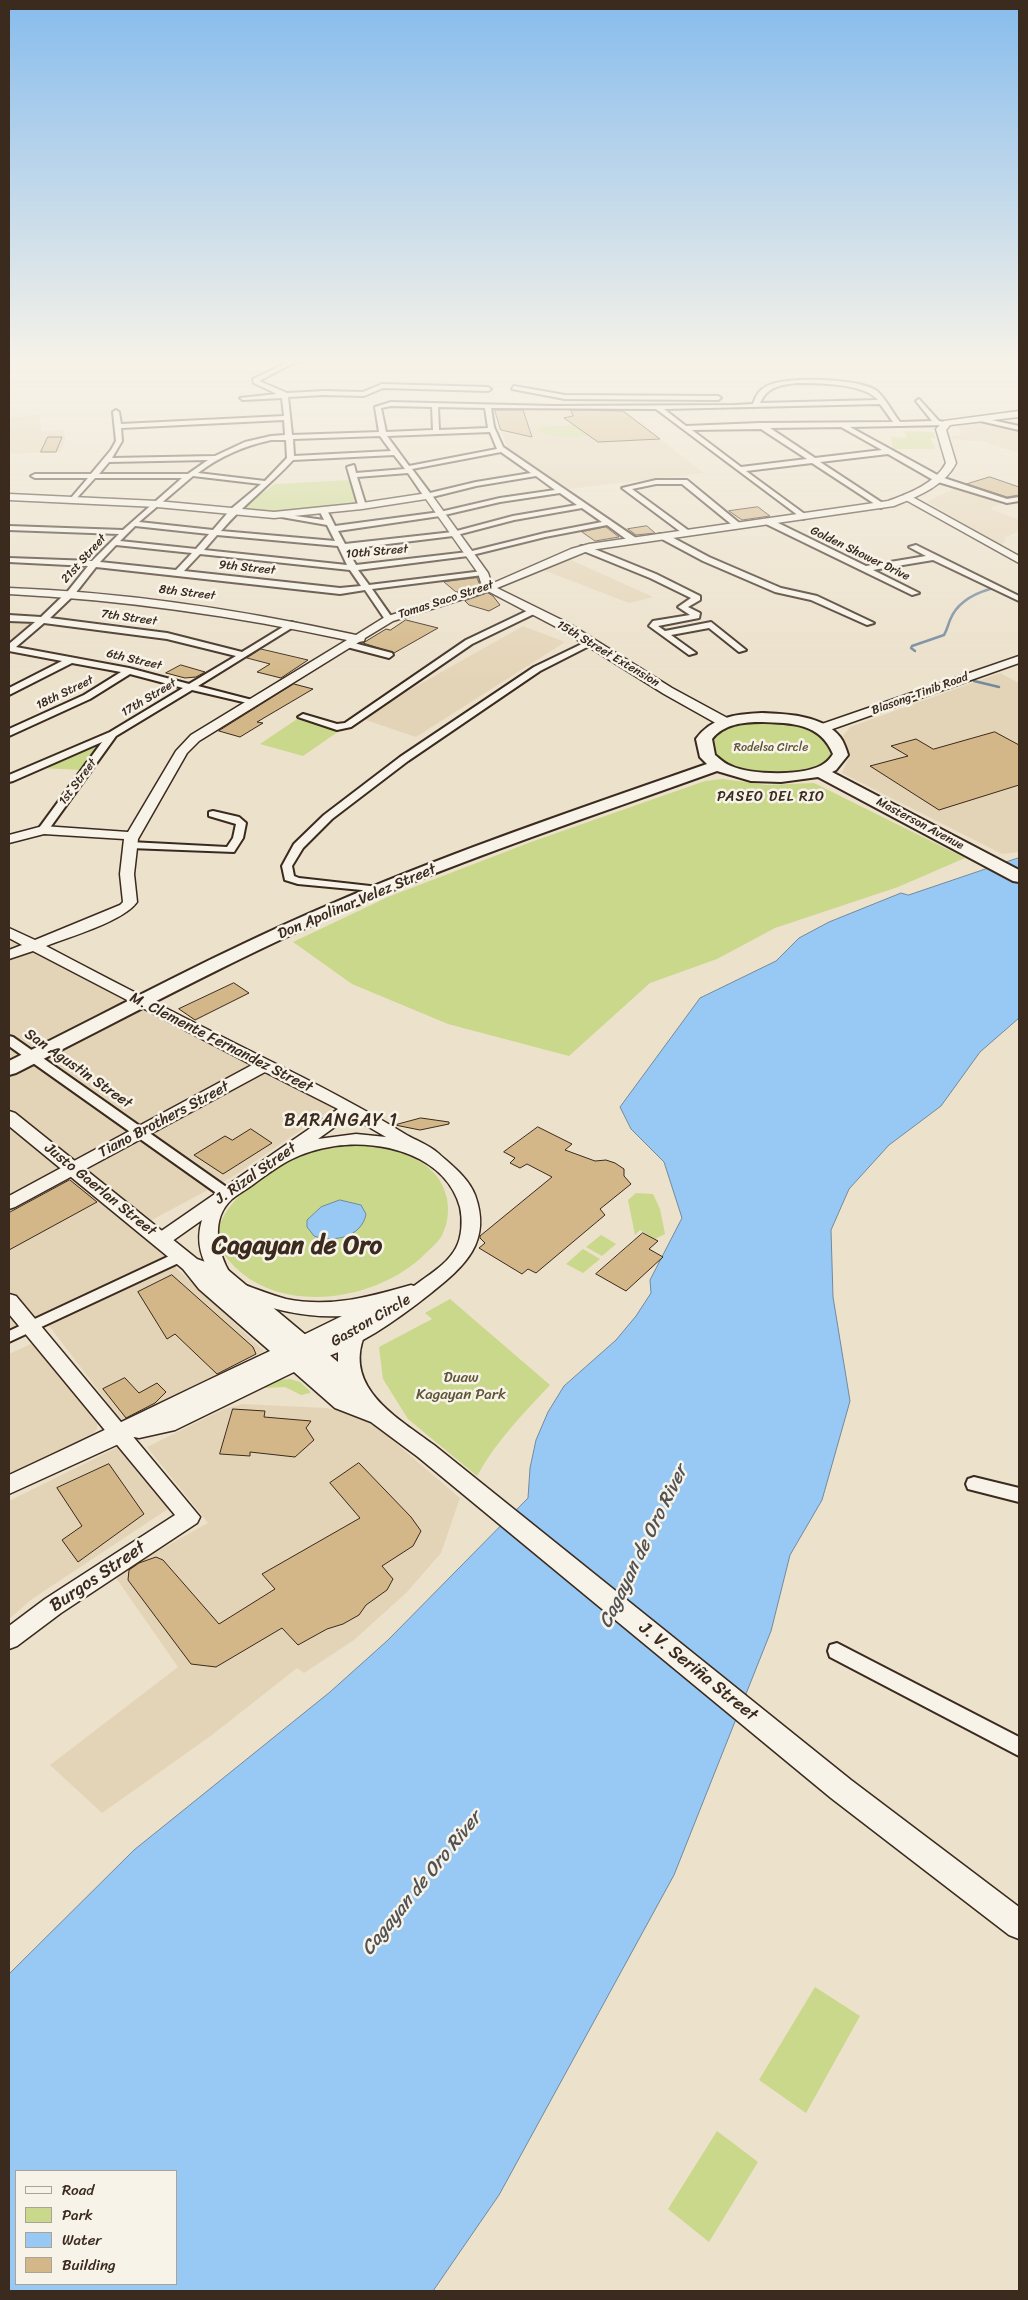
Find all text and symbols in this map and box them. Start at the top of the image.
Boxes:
street label: Golden Shower Drive [808,524,912,584]
street label: 21st Street [58,532,110,586]
street label: 10th Street [345,542,409,562]
street label: 9th Street [218,558,276,578]
street label: Tomas Saco Street [397,578,495,622]
street label: 8th Street [158,582,216,604]
street label: 7th Street [100,607,158,629]
street label: 15th Street Extension [554,618,662,690]
street label: 6th Street [105,647,163,673]
street label: Biasong-Tinib Road [870,670,970,718]
street label: 18th Street [34,673,96,713]
street label: 17th Street [119,676,179,720]
park label: Rodelsa Circle [734,741,808,755]
street label: 1st Street [56,756,100,808]
district label: PASEO DEL RIO [715,789,827,805]
street label: Masterson Avenue [874,795,966,853]
street label: Don Apolinar Velez Street [275,860,439,944]
street label: M. Clemente Fernandez Street [127,989,315,1097]
street label: San Agustin Street [21,1025,135,1113]
street label: Tiano Brothers Street [96,1078,232,1162]
district label: BARANGAY 1 [283,1110,399,1132]
street label: J. Rizal Street [212,1139,300,1209]
street label: Justo Gaerlan Street [41,1140,159,1240]
district label: Cagayan de Oro [212,1232,382,1262]
street label: Gaston Circle [328,1291,414,1351]
park label: Duaw Kagayan Park [416,1369,506,1404]
water label: Cagayan de Oro River [595,1462,693,1632]
street label: Burgos Street [46,1537,150,1617]
street label: J. V. Seriña Street [634,1618,762,1726]
water label: Cagayan de Oro River [357,1808,487,1960]
legend [15,2170,178,2285]
text: Road [62,2177,94,2203]
text: Park [62,2202,93,2228]
text: Water [62,2227,102,2253]
text: Building [62,2252,116,2278]

